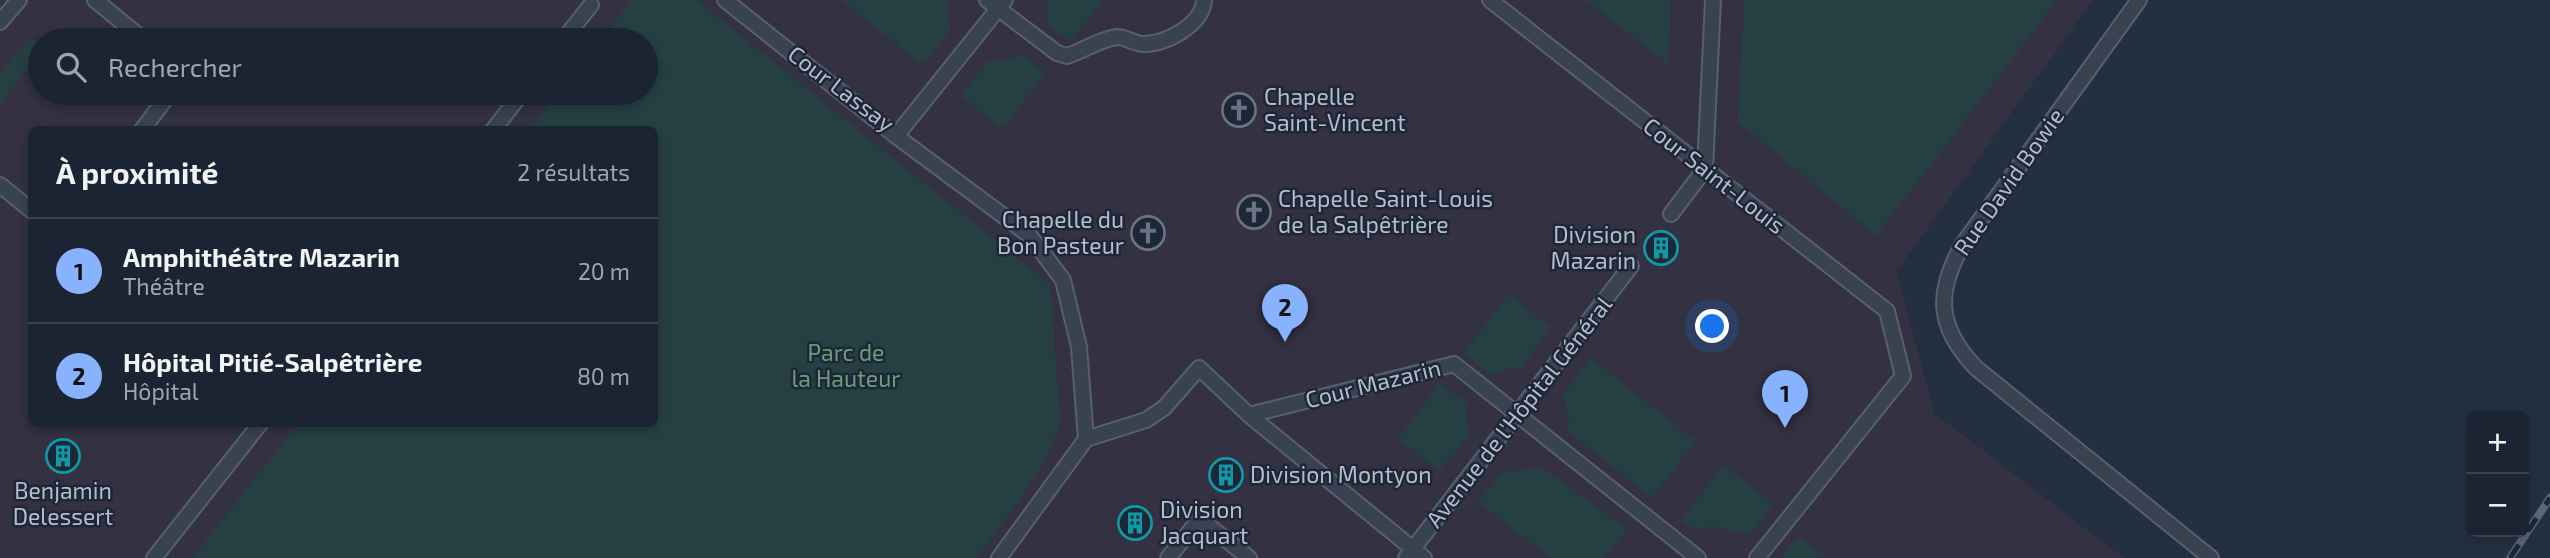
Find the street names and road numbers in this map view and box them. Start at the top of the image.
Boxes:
street label: Cour Lassay [783,39,900,137]
street label: Rue David Bowie [1947,102,2069,260]
street label: Cour Saint-Louis [1638,111,1791,239]
street label: Avenue de l'Hôpital Général [1419,290,1617,532]
street label: Cour Mazarin [1302,353,1443,413]

